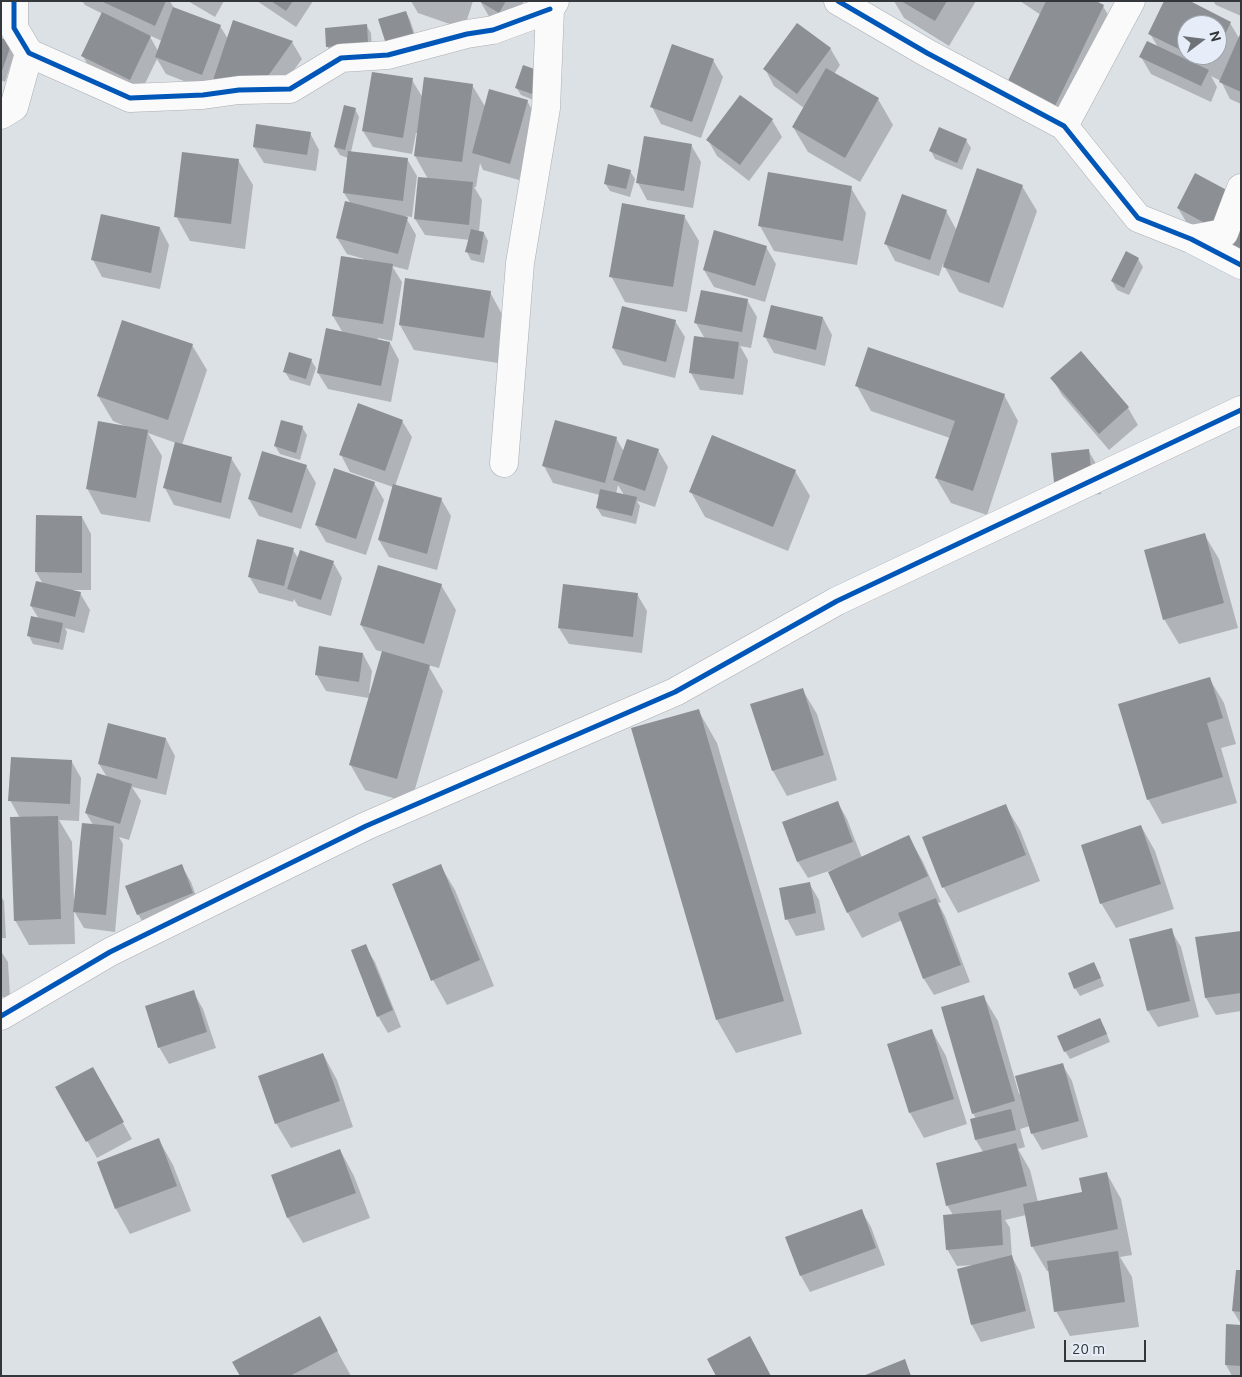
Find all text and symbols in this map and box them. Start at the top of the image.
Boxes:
north arrow [1177,15,1227,65]
text: N [1206,29,1225,43]
scale bar [1067,1330,1150,1362]
text: 20 m [1072,1340,1105,1357]

